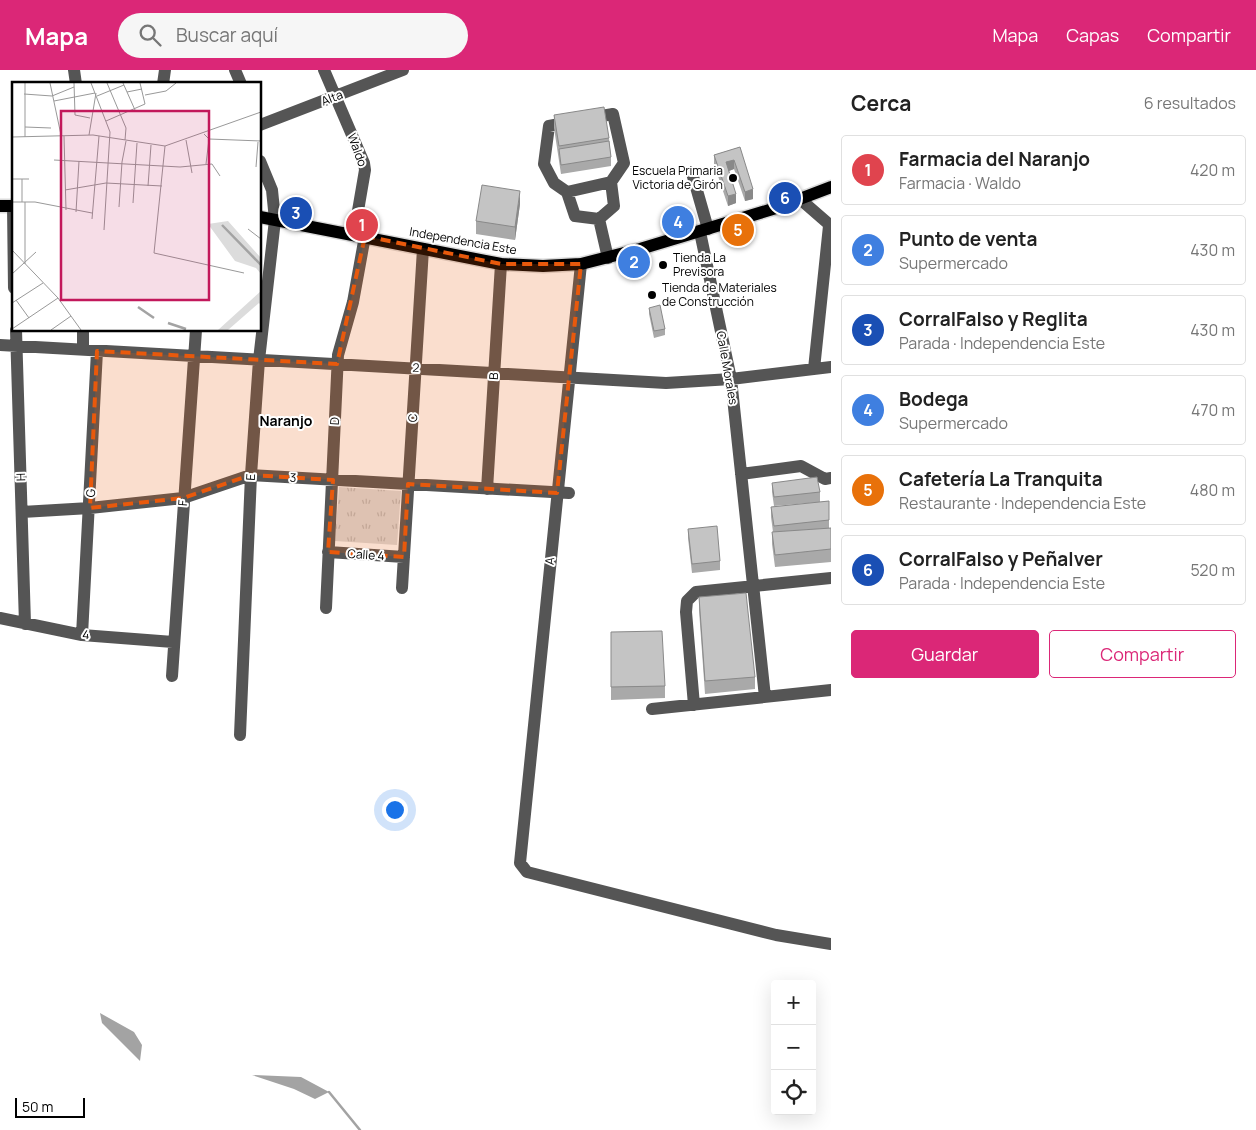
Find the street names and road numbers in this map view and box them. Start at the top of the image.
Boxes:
street label: Alta [319,86,345,109]
street label: Waldo [344,131,371,169]
street label: Independencia Este [408,223,518,258]
street label: Calle Morales [713,330,742,406]
street label: 2 [412,359,420,376]
street label: B [485,372,502,380]
street label: C [404,413,421,423]
street label: D [326,417,343,425]
street label: 3 [289,469,297,486]
street label: H [12,473,29,481]
street label: E [242,473,259,481]
street label: G [82,488,99,498]
street label: F [174,499,191,507]
street label: Calle 4 [347,545,385,564]
street label: A [541,556,558,566]
street label: 4 [82,626,90,643]

